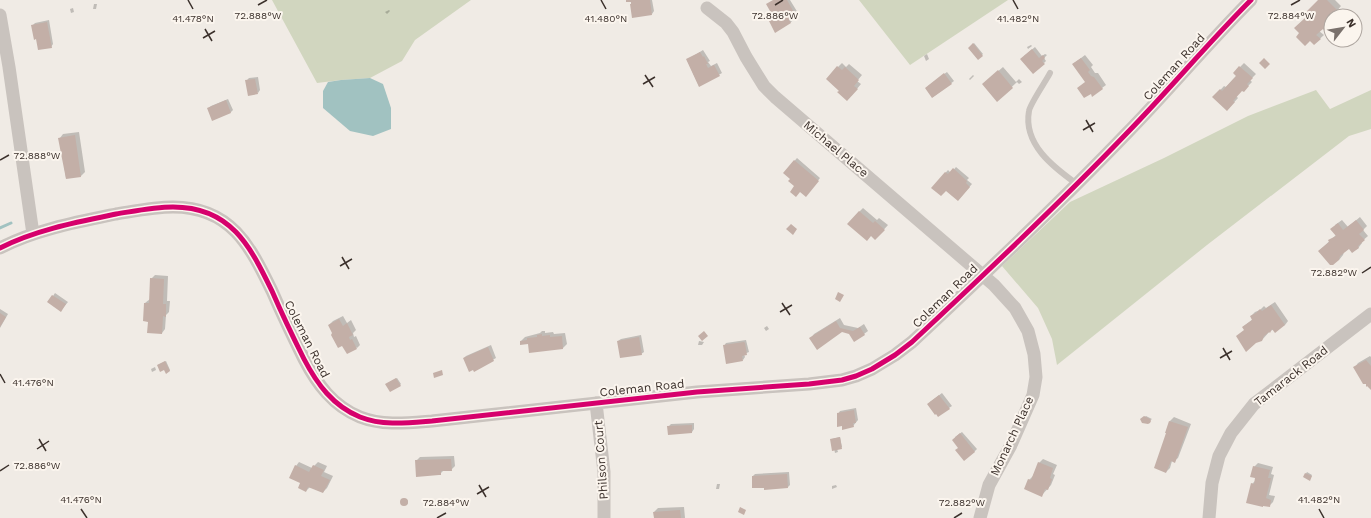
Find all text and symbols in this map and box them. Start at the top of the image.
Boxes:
north arrow [1323,8,1363,48]
text: 72.888°W [235,10,282,21]
text: 72.886°W [752,10,799,21]
text: 72.884°W [1268,10,1315,21]
text: 41.478°N [172,13,214,24]
text: 41.480°N [585,13,627,24]
text: 41.482°N [997,13,1039,24]
text: N [1343,16,1359,30]
street label: Coleman Road [1140,31,1208,103]
street label: Michael Place [801,118,871,180]
text: 72.888°W [14,150,61,161]
street label: Coleman Road [910,261,980,331]
text: 72.882°W [1311,267,1358,278]
street label: Coleman Road [281,298,333,380]
street label: Tamarack Road [1252,343,1330,409]
text: 41.476°N [12,377,54,388]
street label: Coleman Road [599,377,685,399]
street label: Monarch Place [987,394,1037,478]
street label: Philson Court [591,420,611,500]
text: 72.886°W [14,460,61,471]
text: 41.476°N [60,494,102,505]
text: 41.482°N [1298,494,1340,505]
text: 72.884°W [423,497,470,508]
text: 72.882°W [939,497,986,508]

